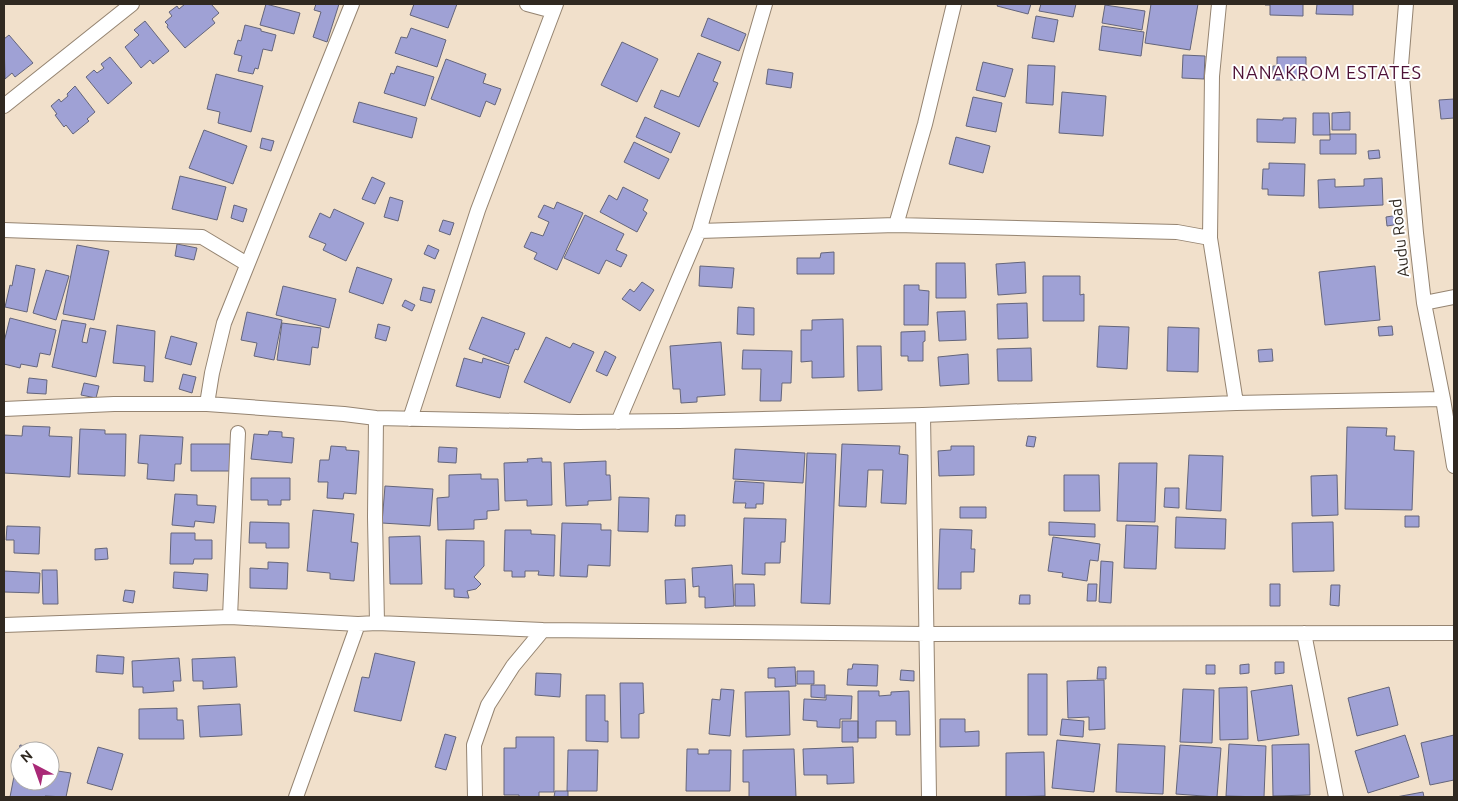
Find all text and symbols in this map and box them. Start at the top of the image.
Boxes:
district label: NANAKROM ESTATES [1232,62,1422,82]
street label: Audu Road [1386,198,1412,278]
north arrow [10,741,60,791]
text: N [17,747,36,766]

